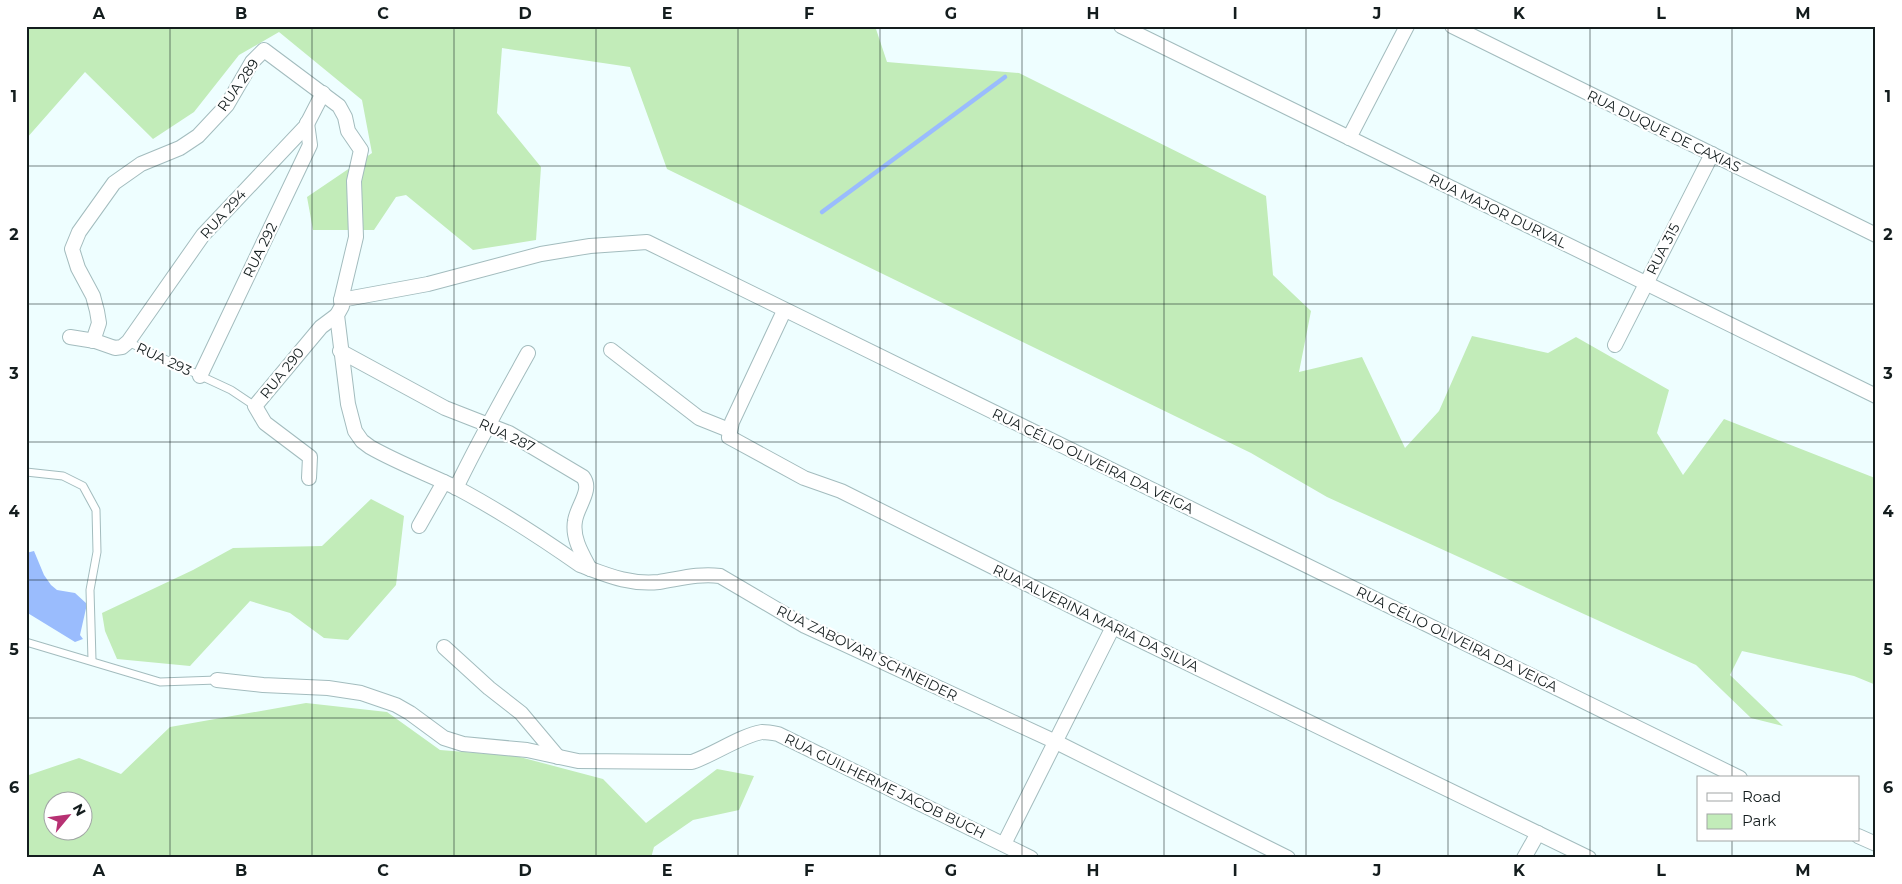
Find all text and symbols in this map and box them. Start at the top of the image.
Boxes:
text: A [92,4,106,23]
text: B [235,4,247,23]
text: C [377,4,389,23]
text: D [518,4,532,23]
text: E [662,4,672,23]
text: F [804,4,814,23]
text: G [945,4,957,23]
text: H [1087,4,1099,23]
text: I [1232,4,1238,23]
text: J [1372,4,1381,23]
text: K [1513,4,1526,23]
text: L [1656,4,1666,23]
text: M [1795,4,1811,23]
street label: RUA 289 [213,55,263,115]
street label: RUA DUQUE DE CAXIAS [1584,86,1744,176]
text: 1 [11,87,17,106]
text: 1 [1885,87,1891,106]
street label: RUA MAJOR DURVAL [1426,170,1571,253]
street label: RUA 294 [196,185,250,242]
street label: RUA 292 [239,219,281,281]
street label: RUA 315 [1642,220,1684,278]
text: 2 [9,225,19,244]
text: 2 [1883,225,1893,244]
street label: RUA 293 [133,338,195,380]
street label: RUA 290 [256,344,308,402]
text: 3 [8,364,19,383]
text: 3 [1882,364,1893,383]
street label: RUA CÉLIO OLIVEIRA DA VEIGA [989,404,1198,518]
street label: RUA 287 [476,414,538,456]
text: 4 [8,502,20,521]
text: 4 [1882,502,1894,521]
street label: RUA ALVERINA MARIA DA SILVA [990,560,1203,676]
street label: RUA CÉLIO OLIVEIRA DA VEIGA [1353,582,1562,696]
street label: RUA ZABOVARI SCHNEIDER [774,601,960,705]
text: 5 [9,640,19,659]
text: 5 [1883,640,1893,659]
street label: RUA GUILHERME JACOB BUCH [782,729,988,843]
legend [1697,776,1860,842]
text: 6 [9,778,19,797]
text: 6 [1883,778,1893,797]
text: Road [1742,787,1781,806]
north arrow [42,792,92,842]
text: N [69,800,90,819]
text: Park [1742,811,1776,830]
text: A [92,861,106,880]
text: B [235,861,247,880]
text: C [377,861,389,880]
text: D [518,861,532,880]
text: E [662,861,672,880]
text: F [804,861,814,880]
text: G [945,861,957,880]
text: H [1087,861,1099,880]
text: I [1232,861,1238,880]
text: J [1372,861,1381,880]
text: K [1513,861,1526,880]
text: L [1656,861,1666,880]
text: M [1795,861,1811,880]

